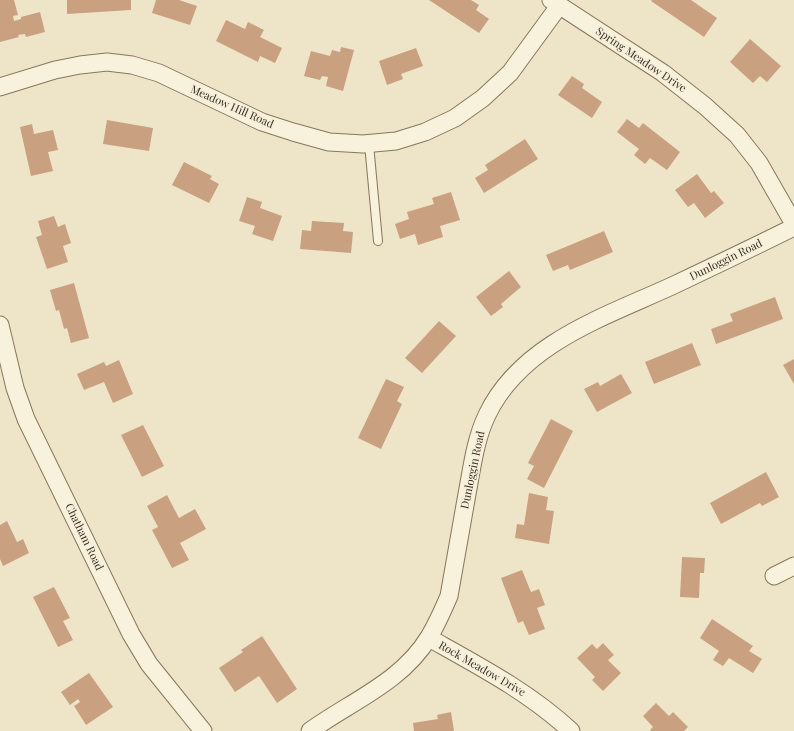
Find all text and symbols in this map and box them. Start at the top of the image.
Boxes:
street label: Spring Meadow Drive [593,25,689,95]
street label: Meadow Hill Road [188,83,276,131]
street label: Dunloggin Road [688,237,764,283]
street label: Dunloggin Road [458,430,488,510]
street label: Chatham Road [62,501,106,573]
street label: Rock Meadow Drive [436,639,528,699]

